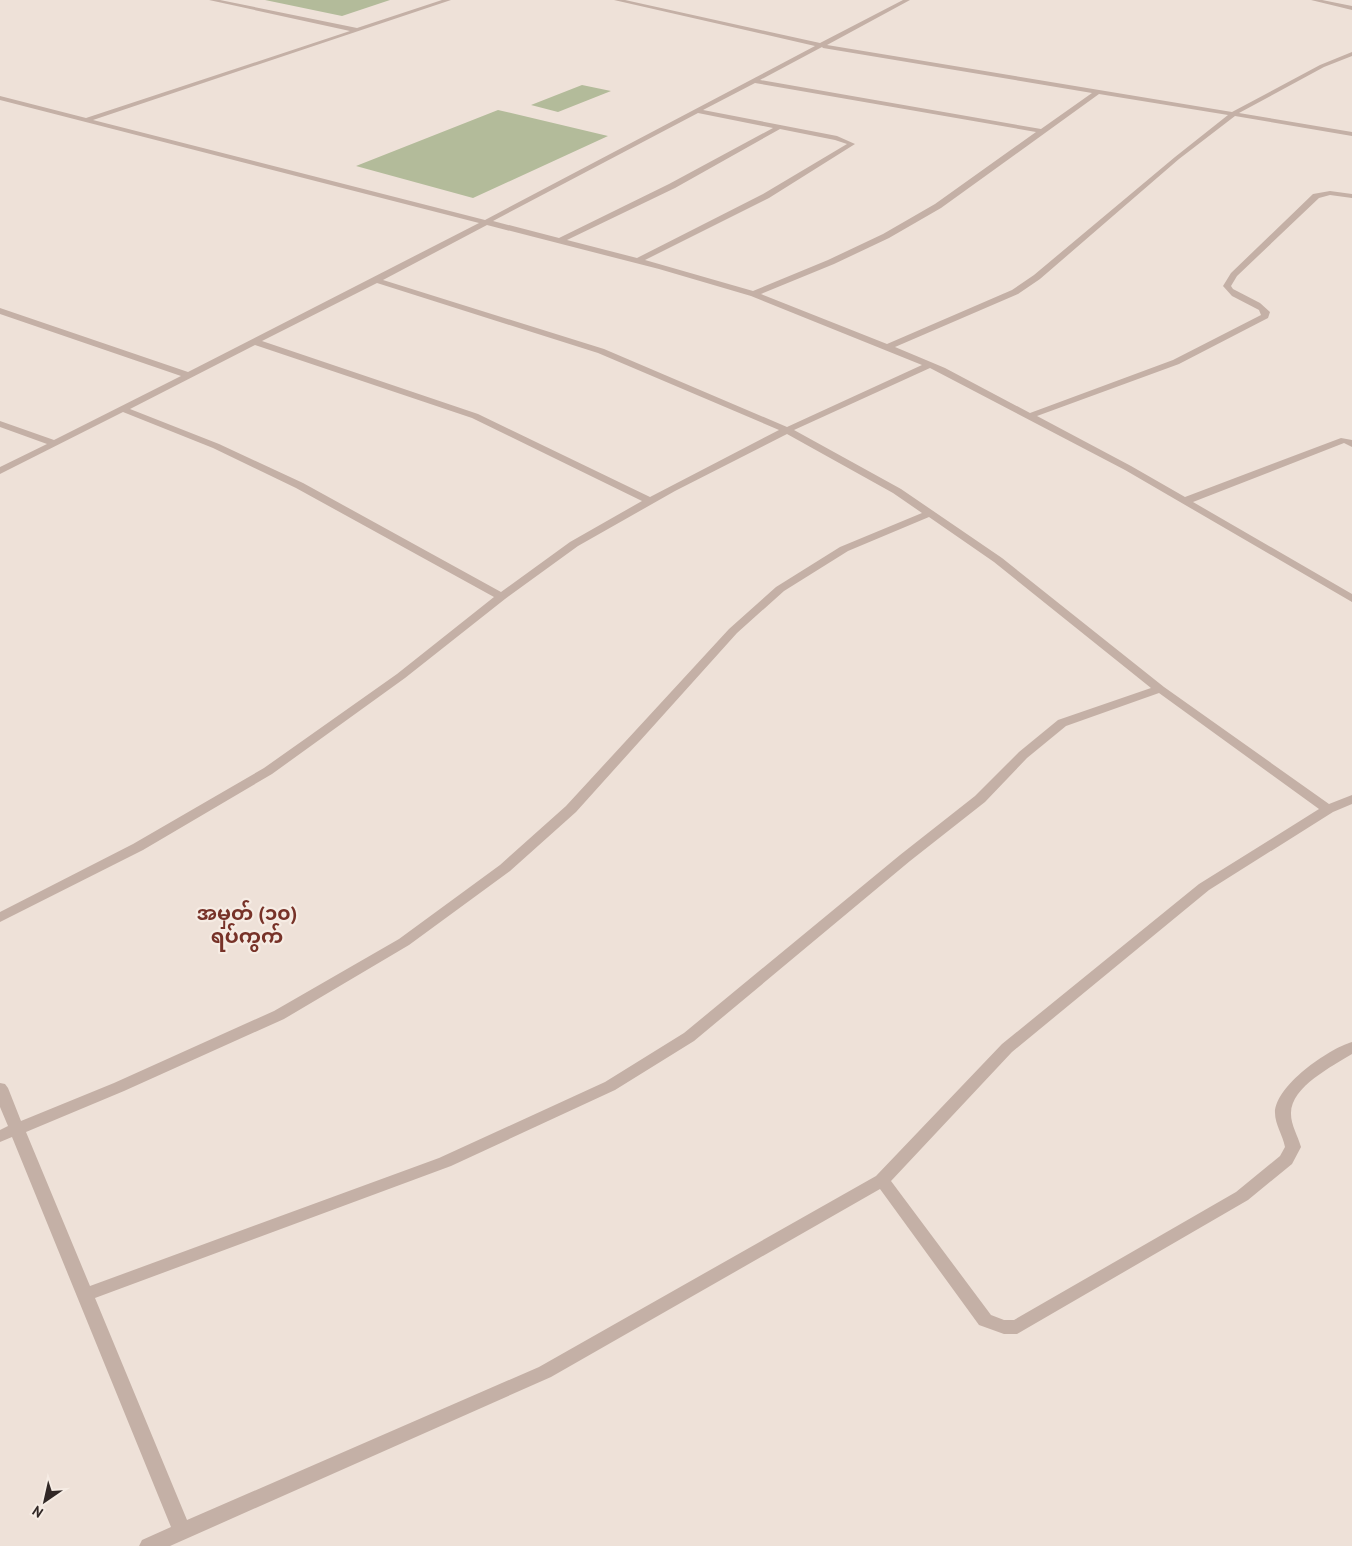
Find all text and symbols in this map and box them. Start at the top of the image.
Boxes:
district label: အမှတ် (၁၀) ရပ်ကွက် [197,900,297,952]
north arrow [20,1476,70,1526]
text: N [29,1502,47,1522]

